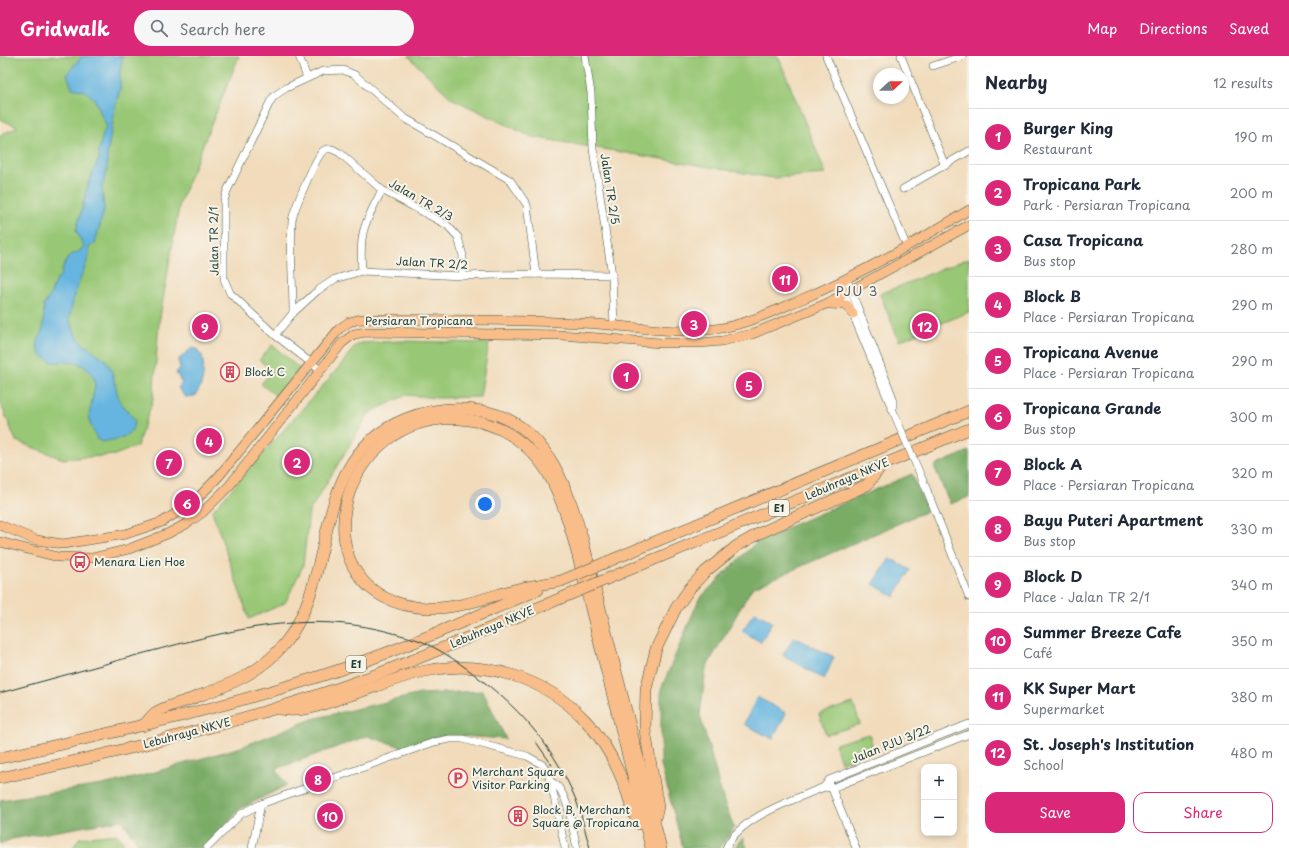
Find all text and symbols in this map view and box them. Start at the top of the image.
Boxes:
search box [134,10,414,46]
text: Gridwalk [20,14,110,42]
icon: search [148,17,170,39]
text: Search here [180,17,265,40]
text: Map [1087,18,1117,39]
text: Directions [1139,18,1207,39]
text: Saved [1229,18,1269,39]
north arrow [873,68,909,104]
text: Nearby [985,69,1047,95]
text: 12 results [1213,73,1273,92]
text: Burger King [1023,116,1113,139]
text: 1 [995,127,1001,146]
text: 190 m [1234,127,1273,146]
text: Restaurant [1023,139,1093,158]
street label: Jalan TR 2/5 [596,152,624,226]
text: Tropicana Park [1023,172,1141,195]
street label: Jalan TR 2/3 [386,174,457,225]
text: 2 [993,183,1003,202]
text: 200 m [1230,183,1273,202]
text: Park · Persiaran Tropicana [1023,195,1190,214]
street label: Jalan TR 2/1 [204,206,223,276]
text: Casa Tropicana [1023,228,1143,251]
text: 3 [994,239,1002,258]
text: 280 m [1231,239,1273,258]
text: Bus stop [1023,251,1076,270]
street label: Jalan TR 2/2 [396,252,469,273]
pin: 11 [772,264,798,294]
district label: PJU 3 [836,281,878,300]
text: Block B [1023,284,1081,307]
text: 4 [994,295,1002,314]
text: 290 m [1232,295,1273,314]
text: Place · Persiaran Tropicana [1023,307,1194,326]
pin: 3 [681,309,707,339]
pin: 12 [912,311,938,341]
pin: 9 [192,312,218,342]
street label: Persiaran Tropicana [365,312,473,329]
text: Tropicana Avenue [1023,340,1158,363]
text: 5 [994,351,1002,370]
text: 290 m [1232,351,1273,370]
building icon: Block C [219,361,241,383]
pin: 1 [613,361,639,391]
place label: Block C [244,363,285,380]
text: Place · Persiaran Tropicana [1023,363,1194,382]
pin: 5 [736,370,762,400]
text: Tropicana Grande [1023,396,1161,419]
text: 6 [993,407,1003,426]
text: 300 m [1229,407,1273,426]
text: Bus stop [1023,419,1076,438]
pin: 4 [196,426,222,456]
pin: 2 [284,447,310,477]
pin: 7 [156,448,182,478]
text: Block A [1023,452,1082,475]
street label: Lebuhraya NKVE [802,453,892,504]
text: 7 [994,463,1002,482]
text: 320 m [1231,463,1273,482]
text: Place · Persiaran Tropicana [1023,475,1194,494]
pin: 6 [174,488,200,518]
your location [475,494,495,514]
road number: E1 [769,500,789,516]
text: Bayu Puteri Apartment [1023,508,1203,531]
text: 8 [994,519,1002,538]
text: 330 m [1230,519,1273,538]
text: Bus stop [1023,531,1076,550]
bus stop icon: Menara Lien Hoe [69,551,91,573]
place label: Menara Lien Hoe [94,553,185,570]
text: Block D [1023,564,1082,587]
text: 9 [994,575,1002,594]
text: 340 m [1230,575,1273,594]
text: Place · Jalan TR 2/1 [1023,587,1150,606]
street label: Lebuhraya NKVE [447,601,537,652]
text: Summer Breeze Cafe [1023,620,1182,643]
text: 10 [990,631,1006,650]
text: 350 m [1231,631,1273,650]
text: Café [1023,643,1052,662]
road number: E1 [346,656,366,672]
text: KK Super Mart [1023,676,1136,699]
text: 11 [992,687,1004,706]
text: 380 m [1230,687,1273,706]
text: Supermarket [1023,699,1105,718]
street label: Lebuhraya NKVE [141,713,233,752]
street label: Jalan PJU 3/22 [849,720,933,767]
text: St. Joseph's Institution [1023,732,1194,755]
text: 12 [990,743,1006,762]
text: 480 m [1231,743,1273,762]
text: School [1023,755,1064,774]
place label: Merchant Square Visitor Parking [472,763,564,793]
pin: 8 [305,764,331,794]
map controls [921,764,957,836]
button: + [921,764,957,800]
parking icon: Merchant Square Visitor Parking [447,767,469,789]
button: Save [985,792,1125,833]
button: Share [1133,792,1273,833]
button: − [921,800,957,836]
pin: 10 [317,801,343,831]
place label: Block B, Merchant Square @ Tropicana [532,801,639,831]
building icon: Block B, Merchant Square @ Tropicana [507,805,529,827]

